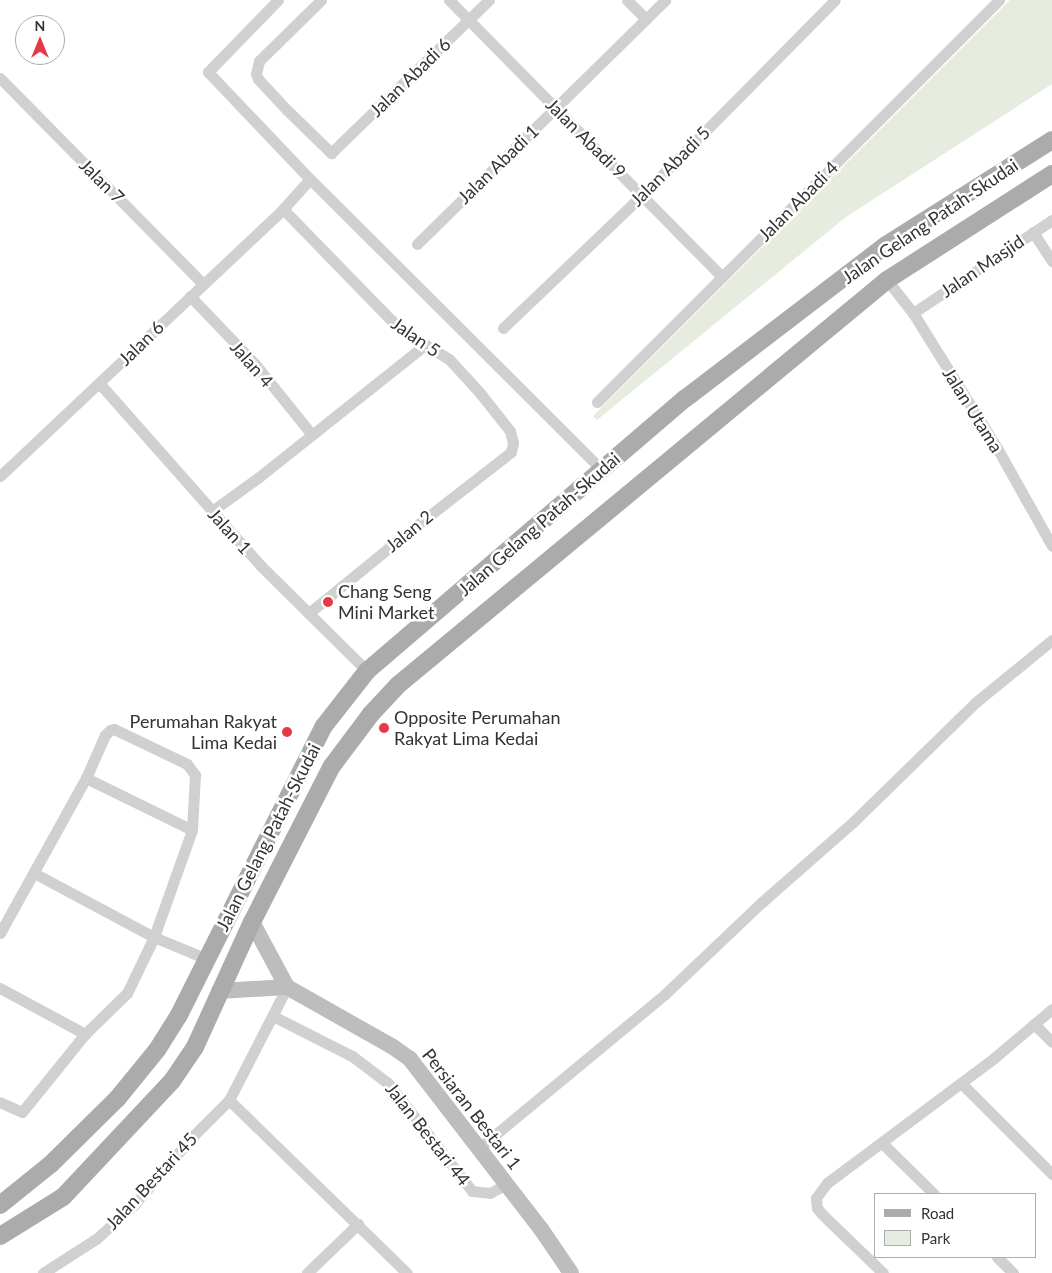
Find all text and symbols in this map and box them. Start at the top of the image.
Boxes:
north arrow [15,15,65,65]
text: N [35,17,45,34]
street label: Jalan Abadi 6 [365,33,455,121]
street label: Jalan Abadi 9 [541,93,631,183]
street label: Jalan Abadi 1 [453,120,543,208]
street label: Jalan Abadi 5 [625,121,715,211]
street label: Jalan 7 [75,154,129,208]
street label: Jalan Gelang Patah-Skudai [838,154,1022,288]
street label: Jalan Abadi 4 [753,156,843,246]
street label: Jalan Masjid [936,230,1028,302]
street label: Jalan 5 [387,313,445,361]
street label: Jalan 6 [114,316,168,370]
street label: Jalan 4 [226,336,278,392]
street label: Jalan Utama [938,363,1008,457]
street label: Jalan Gelang Patah-Skudai [454,448,624,600]
street label: Jalan 1 [204,504,256,558]
street label: Jalan 2 [381,505,437,557]
place label: Chang Seng Mini Market [338,581,434,624]
marker: Chang Seng Mini Market [322,596,334,608]
place label: Opposite Perumahan Rakyat Lima Kedai [394,707,560,750]
place label: Perumahan Rakyat Lima Kedai [130,711,277,754]
marker: Opposite Perumahan Rakyat Lima Kedai [378,722,390,734]
marker: Perumahan Rakyat Lima Kedai [281,726,293,738]
street label: Jalan Gelang Patah-Skudai [211,740,325,934]
street label: Persiaran Bestari 1 [418,1044,526,1174]
street label: Jalan Bestari 44 [381,1078,475,1190]
street label: Jalan Bestari 45 [101,1128,201,1234]
legend [874,1193,1037,1258]
text: Road [921,1204,954,1222]
text: Park [921,1229,950,1247]

